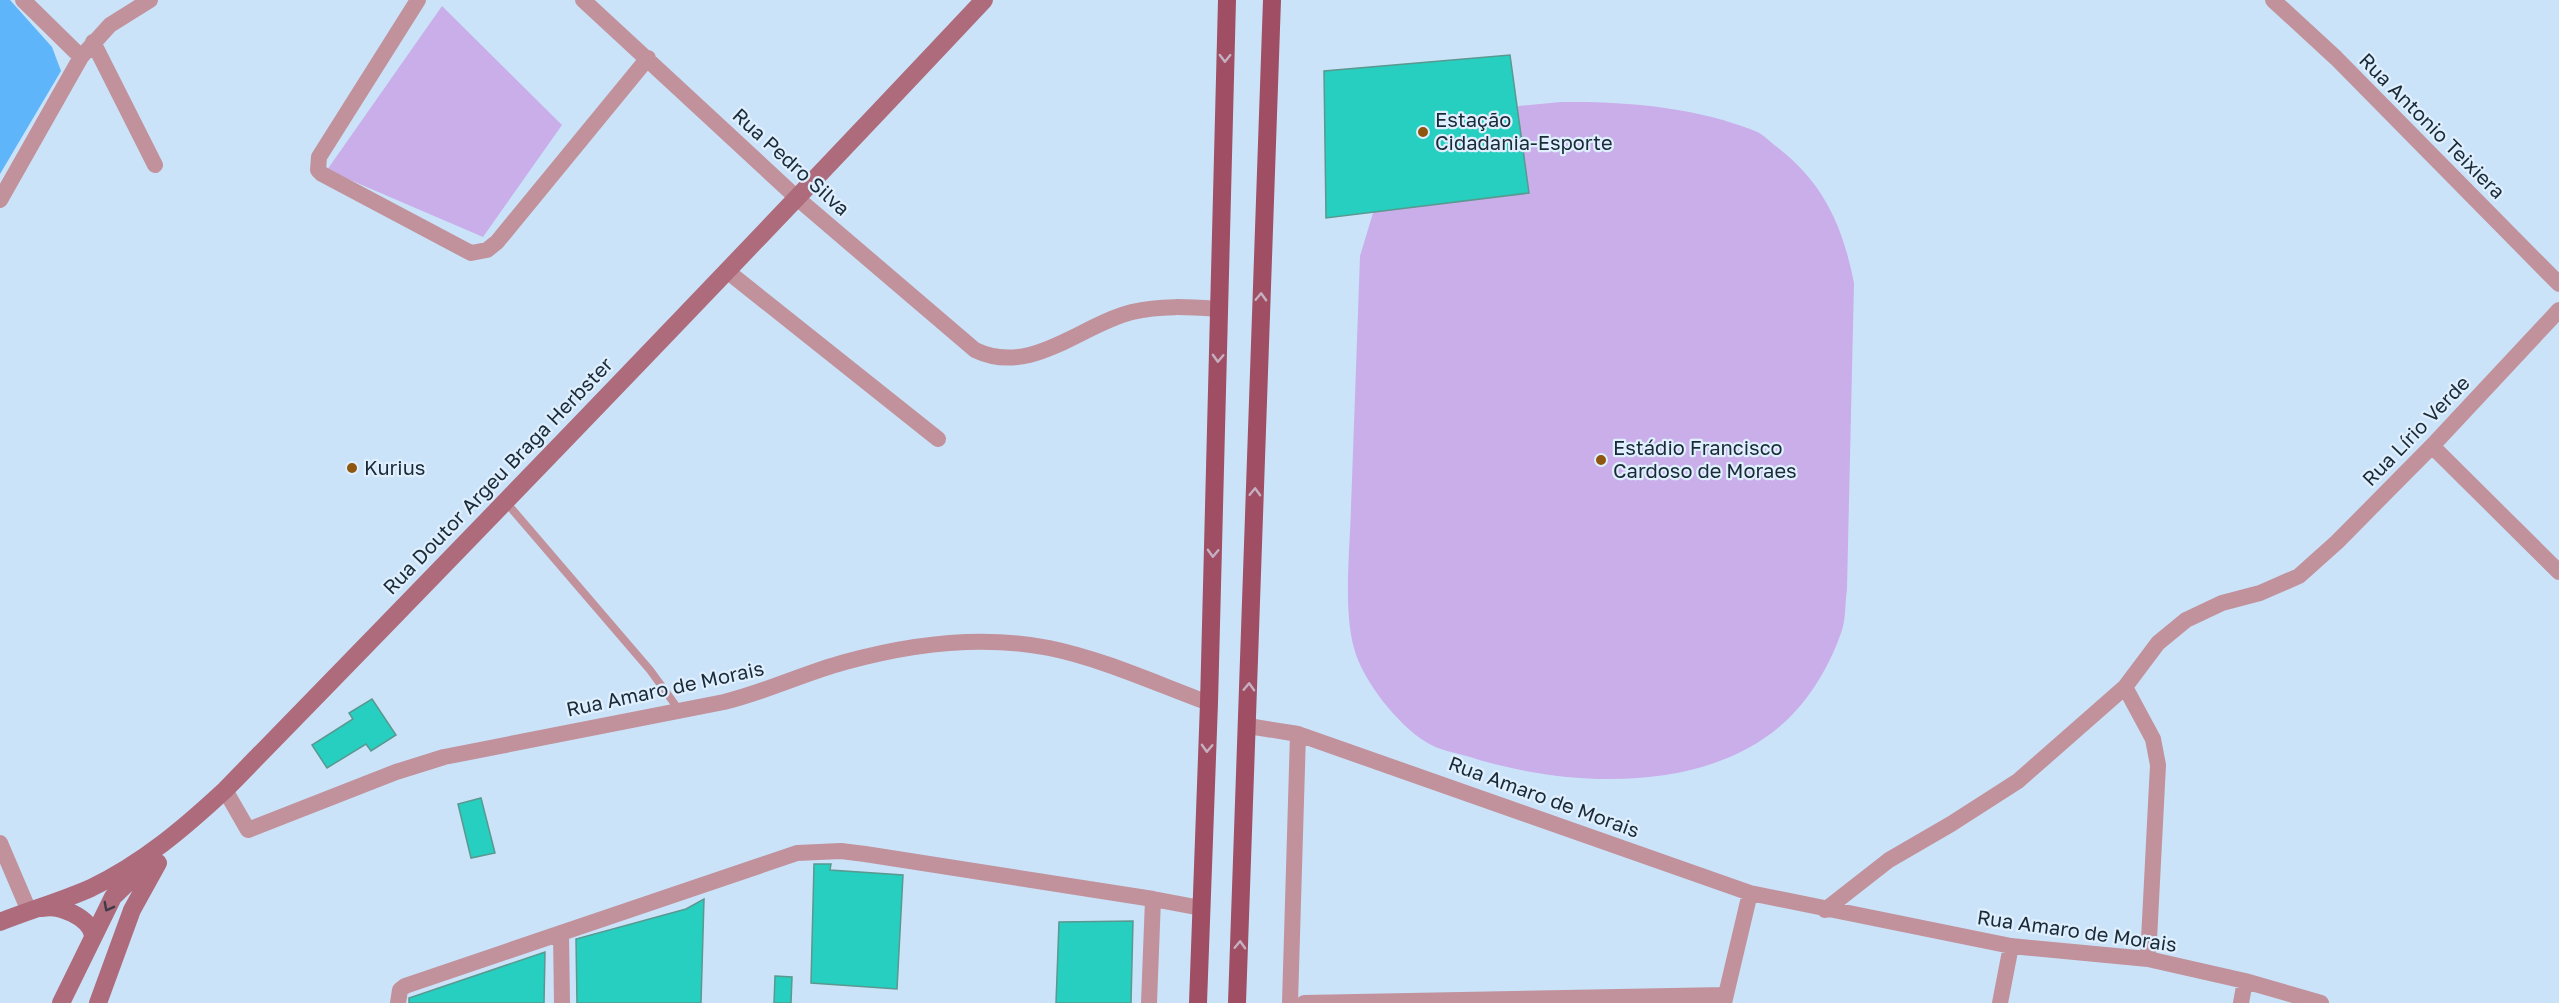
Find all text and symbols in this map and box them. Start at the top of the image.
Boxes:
street label: Rua Antonio Teixiera [2355,47,2511,203]
one-way arrow [1219,54,1232,63]
street label: Rua Pedro Silva [728,102,855,220]
place label: Estação Cidadania-Esporte [1435,107,1613,154]
marker: Estação Cidadania-Esporte [1416,125,1430,139]
one-way arrow [1255,292,1268,301]
street label: Rua Doutor Argeu Braga Herbster [377,352,617,599]
one-way arrow [1212,354,1224,363]
street label: Rua Lírio Verde [2357,370,2474,490]
place label: Estádio Francisco Cardoso de Moraes [1613,435,1797,482]
marker: Estádio Francisco Cardoso de Moraes [1594,453,1608,467]
place label: Kurius [364,455,425,479]
marker: Kurius [345,461,359,475]
one-way arrow [1249,487,1262,496]
one-way arrow [1206,549,1219,558]
street label: Rua Amaro de Morais [564,655,766,721]
one-way arrow [1243,682,1255,691]
one-way arrow [1201,744,1213,753]
street label: Rua Amaro de Morais [1446,750,1643,842]
one-way arrow [104,900,115,911]
street label: Rua Amaro de Morais [1976,904,2179,956]
one-way arrow [1233,940,1246,949]

